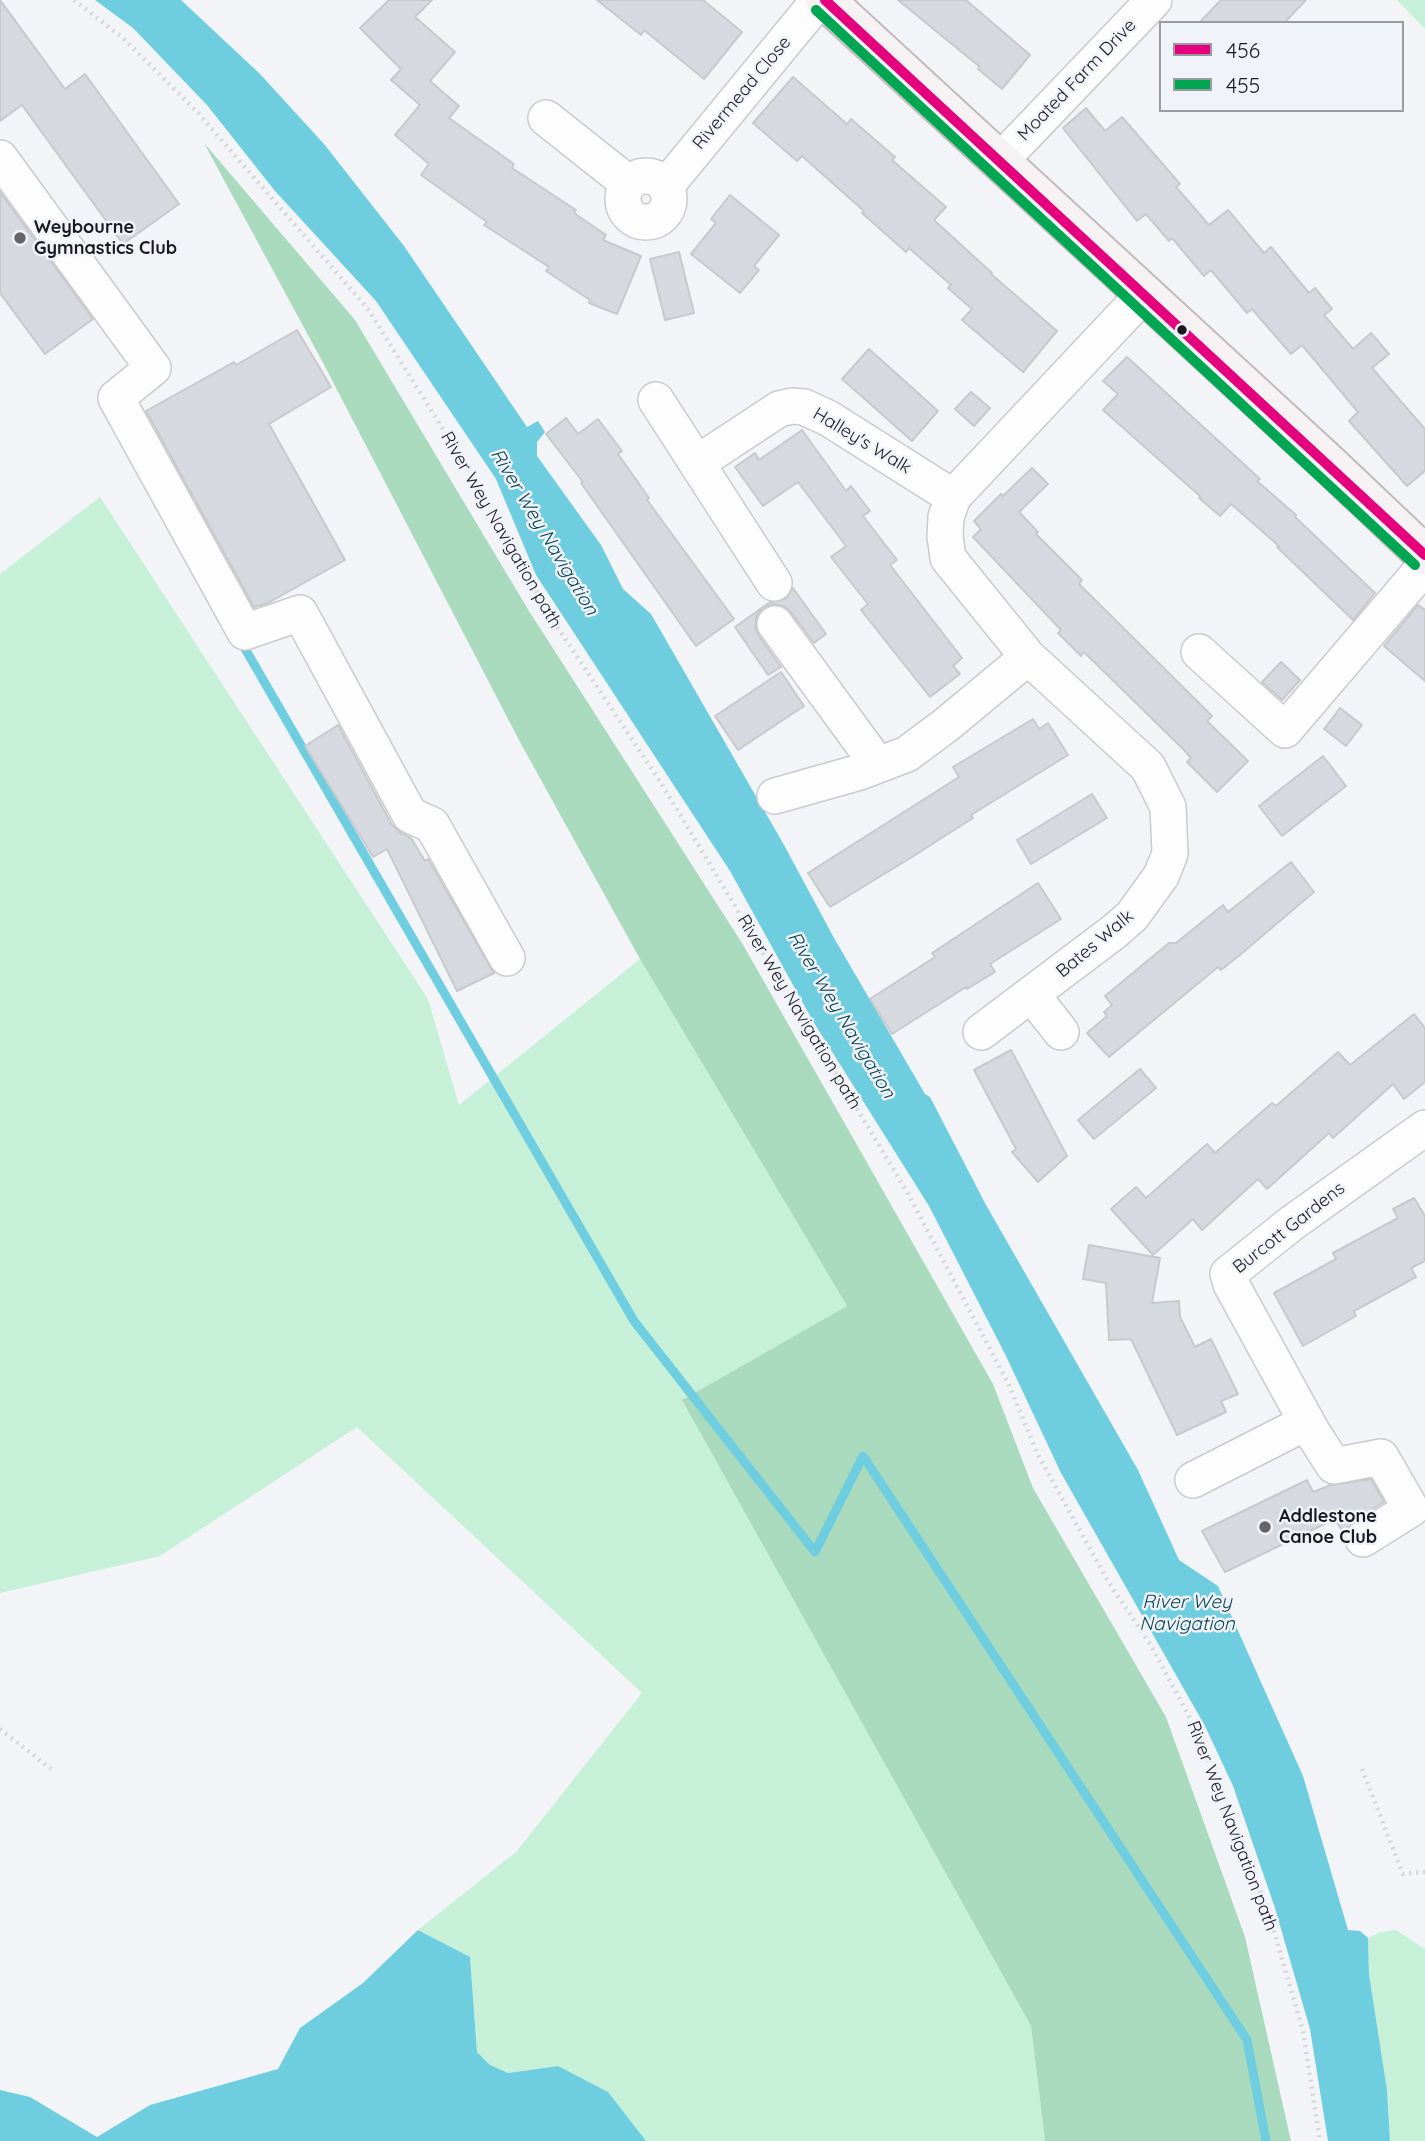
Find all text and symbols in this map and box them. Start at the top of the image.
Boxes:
street label: Moated Farm Drive [1013,15,1141,145]
legend [1159,21,1404,112]
street label: Rivermead Close [688,32,796,154]
text: 456 [1226,37,1260,63]
text: 455 [1226,72,1260,98]
place label: Weybourne Gymnastics Club [34,217,177,260]
marker: Weybourne Gymnastics Club [12,230,28,246]
unlabelled marker [1175,323,1189,337]
street label: Halley's Walk [809,403,915,479]
street label: River Wey Navigation path [436,428,566,632]
water label: River Wey Navigation [485,445,603,619]
street label: Bates Walk [1052,905,1138,983]
street label: River Wey Navigation path [732,911,866,1113]
water label: River Wey Navigation [782,928,900,1102]
street label: Burcott Gardens [1229,1178,1349,1278]
place label: Addlestone Canoe Club [1279,1506,1377,1548]
marker: Addlestone Canoe Club [1257,1519,1273,1535]
water label: River Wey Navigation [1139,1591,1235,1635]
street label: River Wey Navigation path [1182,1718,1282,1934]

